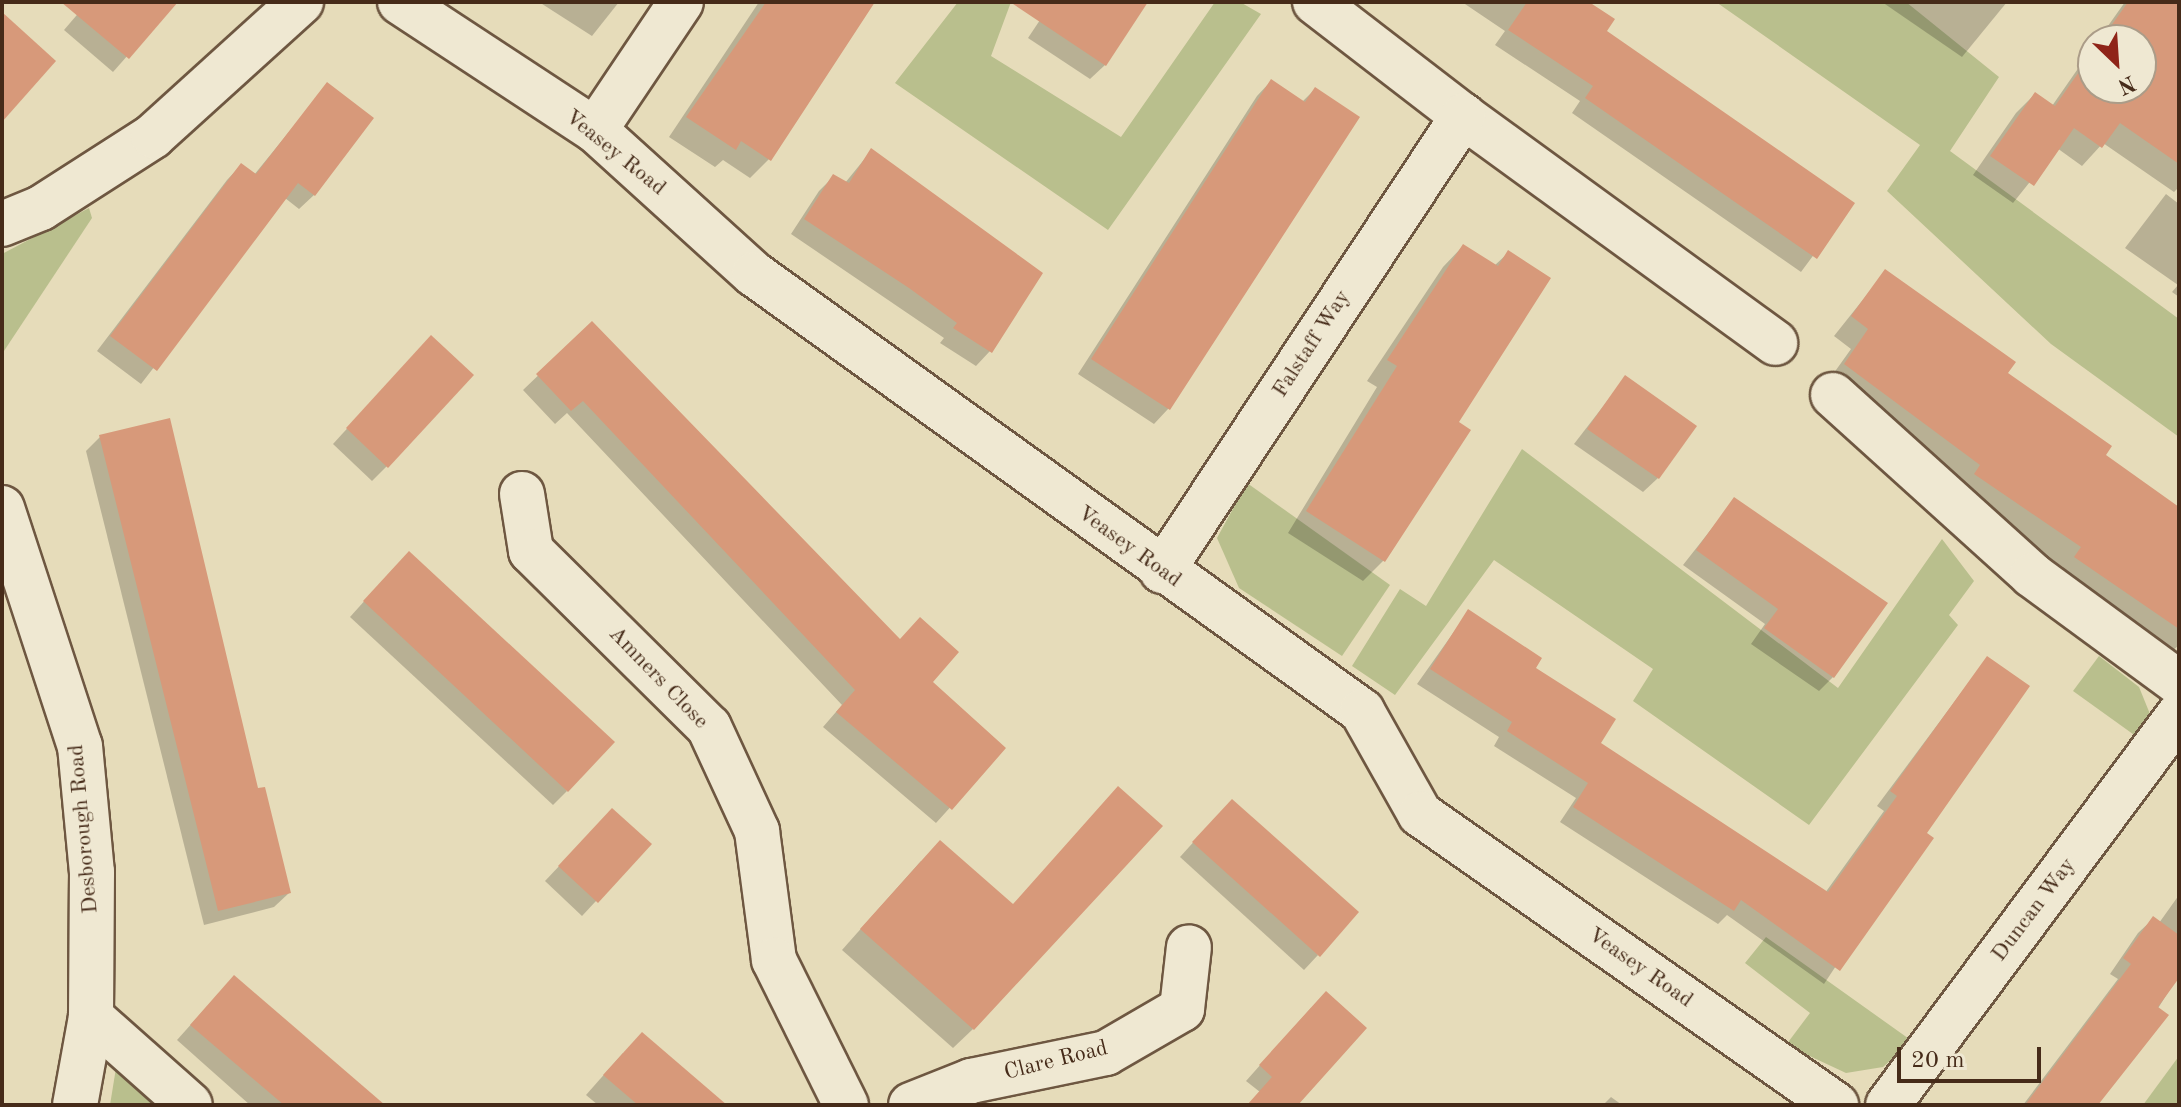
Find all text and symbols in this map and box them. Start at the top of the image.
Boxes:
north arrow [2077,24,2157,104]
text: N [2114,70,2139,97]
street label: Veasey Road [559,104,671,202]
street label: Falstaff Way [1267,285,1357,403]
street label: Veasey Road [1072,500,1186,594]
street label: Amners Close [603,621,713,735]
street label: Desborough Road [63,743,105,915]
street label: Duncan Way [1986,853,2082,967]
street label: Veasey Road [1582,922,1698,1014]
scale bar [1901,1031,2045,1081]
street label: Clare Road [1001,1035,1111,1087]
text: 20 m [1911,1049,1965,1073]

